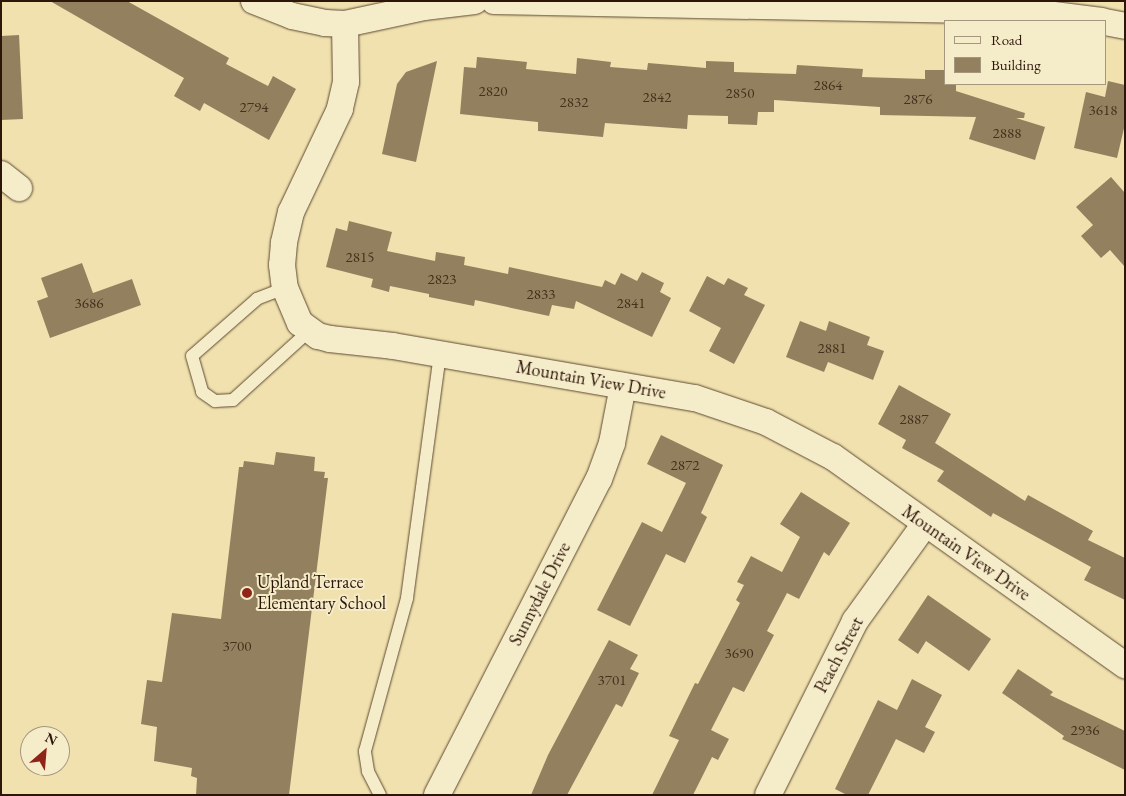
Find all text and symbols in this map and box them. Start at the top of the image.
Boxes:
legend [944,20,1106,85]
text: Road [991,30,1022,49]
text: Building [991,55,1041,74]
house number: 2864 [814,76,842,94]
house number: 2820 [479,82,507,100]
house number: 2850 [726,84,754,102]
house number: 2842 [643,88,671,106]
house number: 2876 [904,90,932,108]
house number: 2832 [560,93,588,111]
house number: 2794 [240,98,268,116]
house number: 3618 [1089,101,1117,119]
house number: 2888 [993,124,1021,142]
house number: 2815 [346,248,374,266]
house number: 2823 [428,270,456,288]
house number: 2833 [527,285,555,303]
house number: 3686 [75,294,103,312]
house number: 2841 [617,294,645,312]
house number: 2881 [818,339,846,357]
street label: Mountain View Drive [514,356,668,404]
house number: 2887 [900,410,928,428]
house number: 2872 [671,456,699,474]
street label: Mountain View Drive [898,501,1034,605]
street label: Sunnydale Drive [505,539,575,649]
place label: Upland Terrace Elementary School [257,572,386,614]
marker: Upland Terrace Elementary School [241,587,253,599]
street label: Peach Street [810,613,868,697]
house number: 3700 [223,637,251,655]
house number: 3690 [725,644,753,662]
house number: 3701 [598,671,626,689]
house number: 2936 [1071,721,1099,739]
north arrow [20,726,70,776]
text: N [42,728,60,749]

